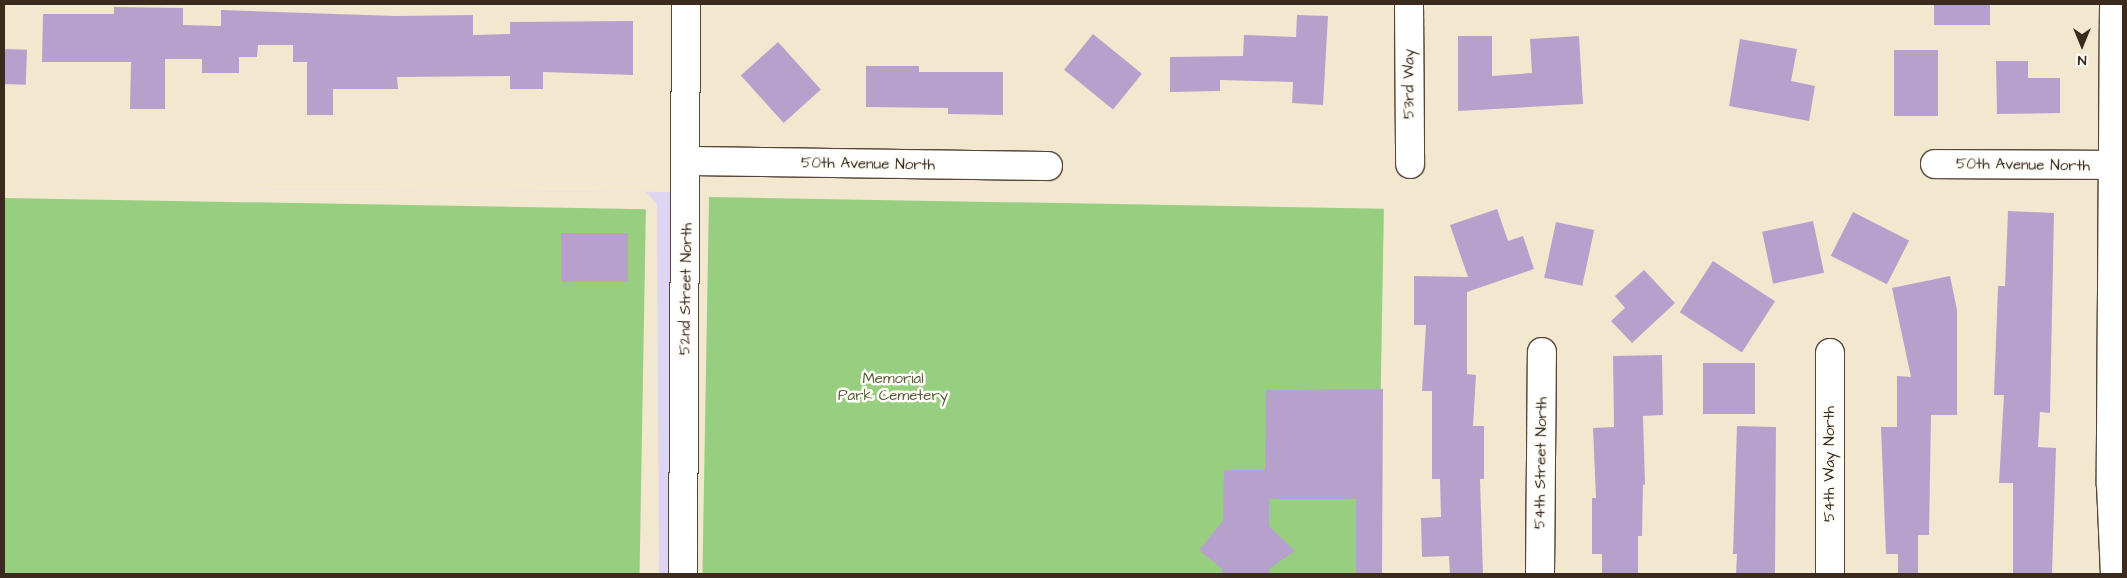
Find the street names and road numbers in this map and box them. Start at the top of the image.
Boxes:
street label: 53rd Way [1400,49,1418,119]
street label: 50th Avenue North [801,154,935,174]
street label: 50th Avenue North [1956,155,2090,175]
street label: 52nd Street North [676,223,696,355]
street label: 54th Street North [1531,397,1551,529]
street label: 54th Way North [1821,406,1839,522]

